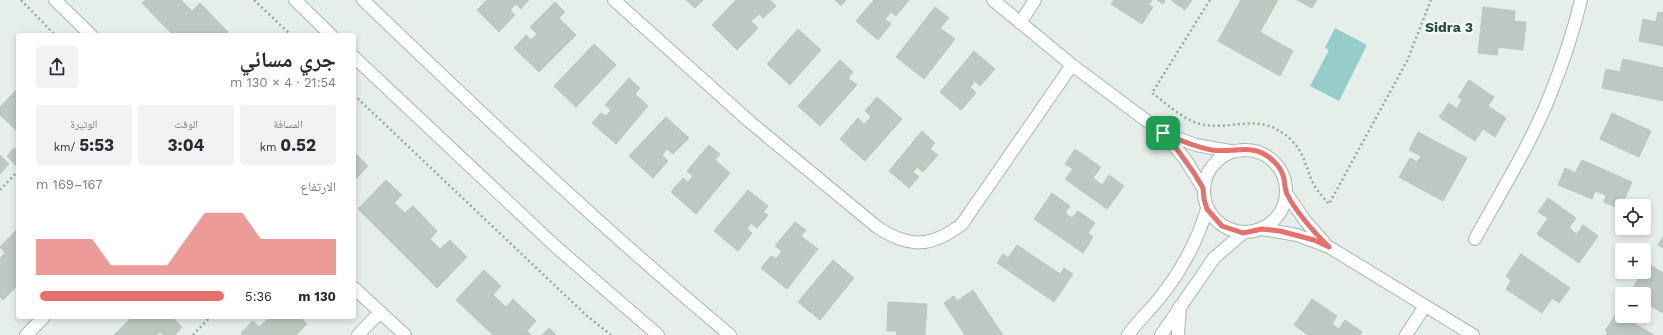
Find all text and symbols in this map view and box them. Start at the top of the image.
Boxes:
district label: Sidra 3 [1425,19,1473,35]
button: share [36,46,78,88]
text: جري مسائي [239,47,336,72]
text: 21:54 · 4 × 130 m [230,75,336,90]
pin [1146,116,1180,150]
text: الوتيرة [71,118,97,131]
text: الوقت [174,118,198,131]
text: المسافة [273,118,303,131]
icon: arrive [1152,122,1174,144]
text: 5:53 [79,135,114,155]
text: 3:04 [167,135,205,155]
text: 0.52 [280,135,316,155]
text: /km [54,141,79,154]
text: km [260,141,280,154]
text: 167–169 m [36,177,103,192]
text: الارتفاع [301,179,336,194]
map controls [1615,199,1651,323]
button: locate [1615,199,1651,235]
button: + [1615,243,1651,279]
button: − [1615,287,1651,323]
text: 5:36 [245,289,272,304]
text: 130 m [298,289,336,304]

